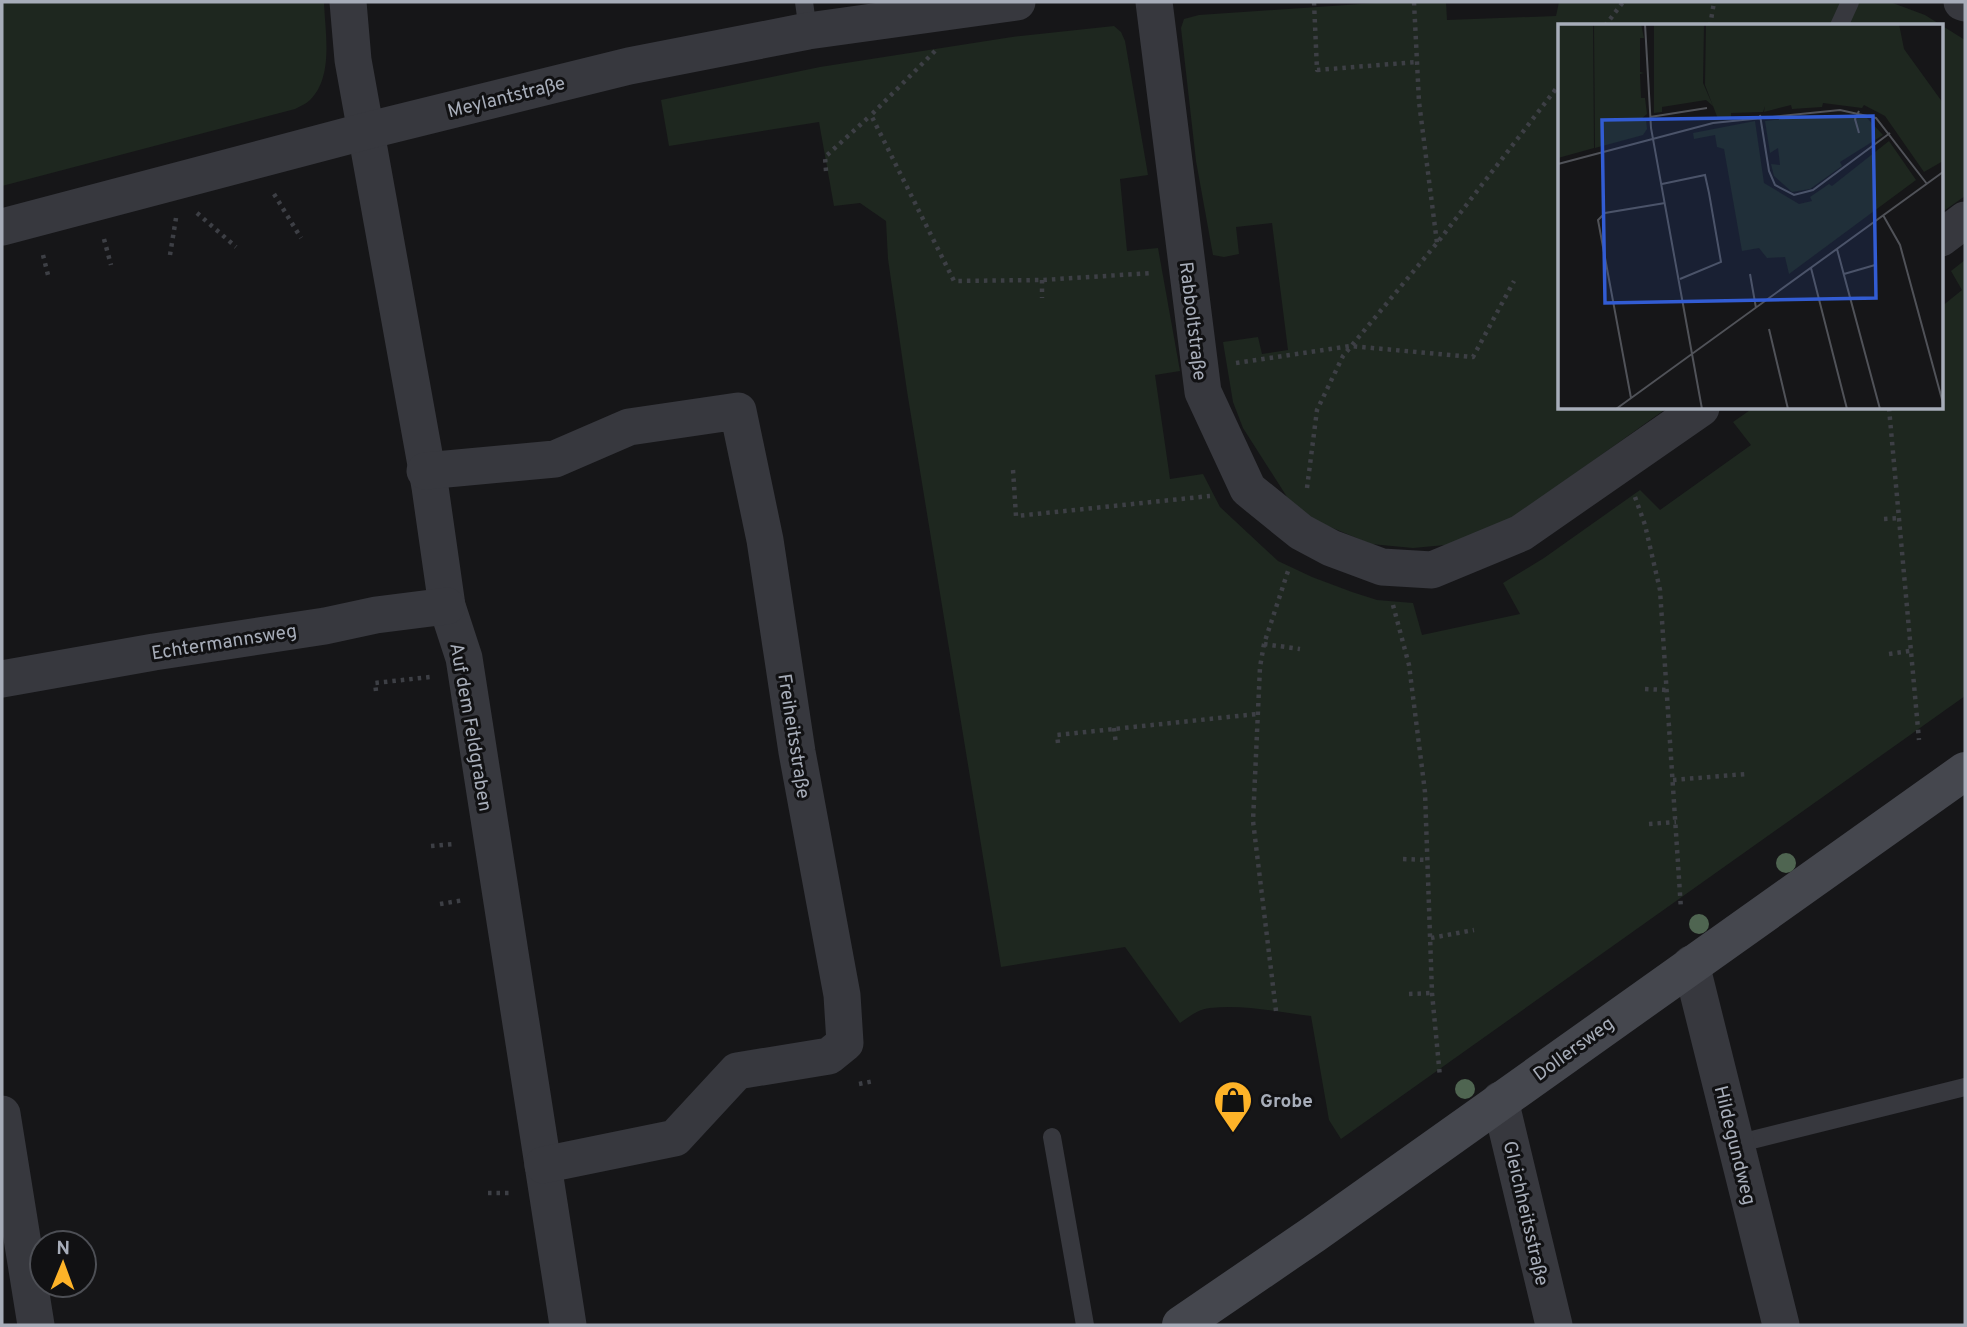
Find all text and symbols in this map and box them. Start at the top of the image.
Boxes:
inset map [1558,24,1942,410]
street label: Meylantstraße [445,72,568,124]
street label: Rabboltstraße [1173,260,1211,382]
street label: Echtermannsweg [150,620,299,666]
street label: Auf dem Feldgraben [443,641,497,814]
street label: Freiheitsstraße [771,672,815,800]
street label: Dollersweg [1529,1012,1619,1087]
shop icon: Grobe [1212,1079,1254,1134]
street label: Hildegundweg [1708,1083,1760,1208]
place label: Grobe [1260,1090,1313,1114]
street label: Gleichheitsstraße [1497,1139,1553,1288]
north arrow [28,1229,98,1299]
text: N [56,1237,70,1261]

